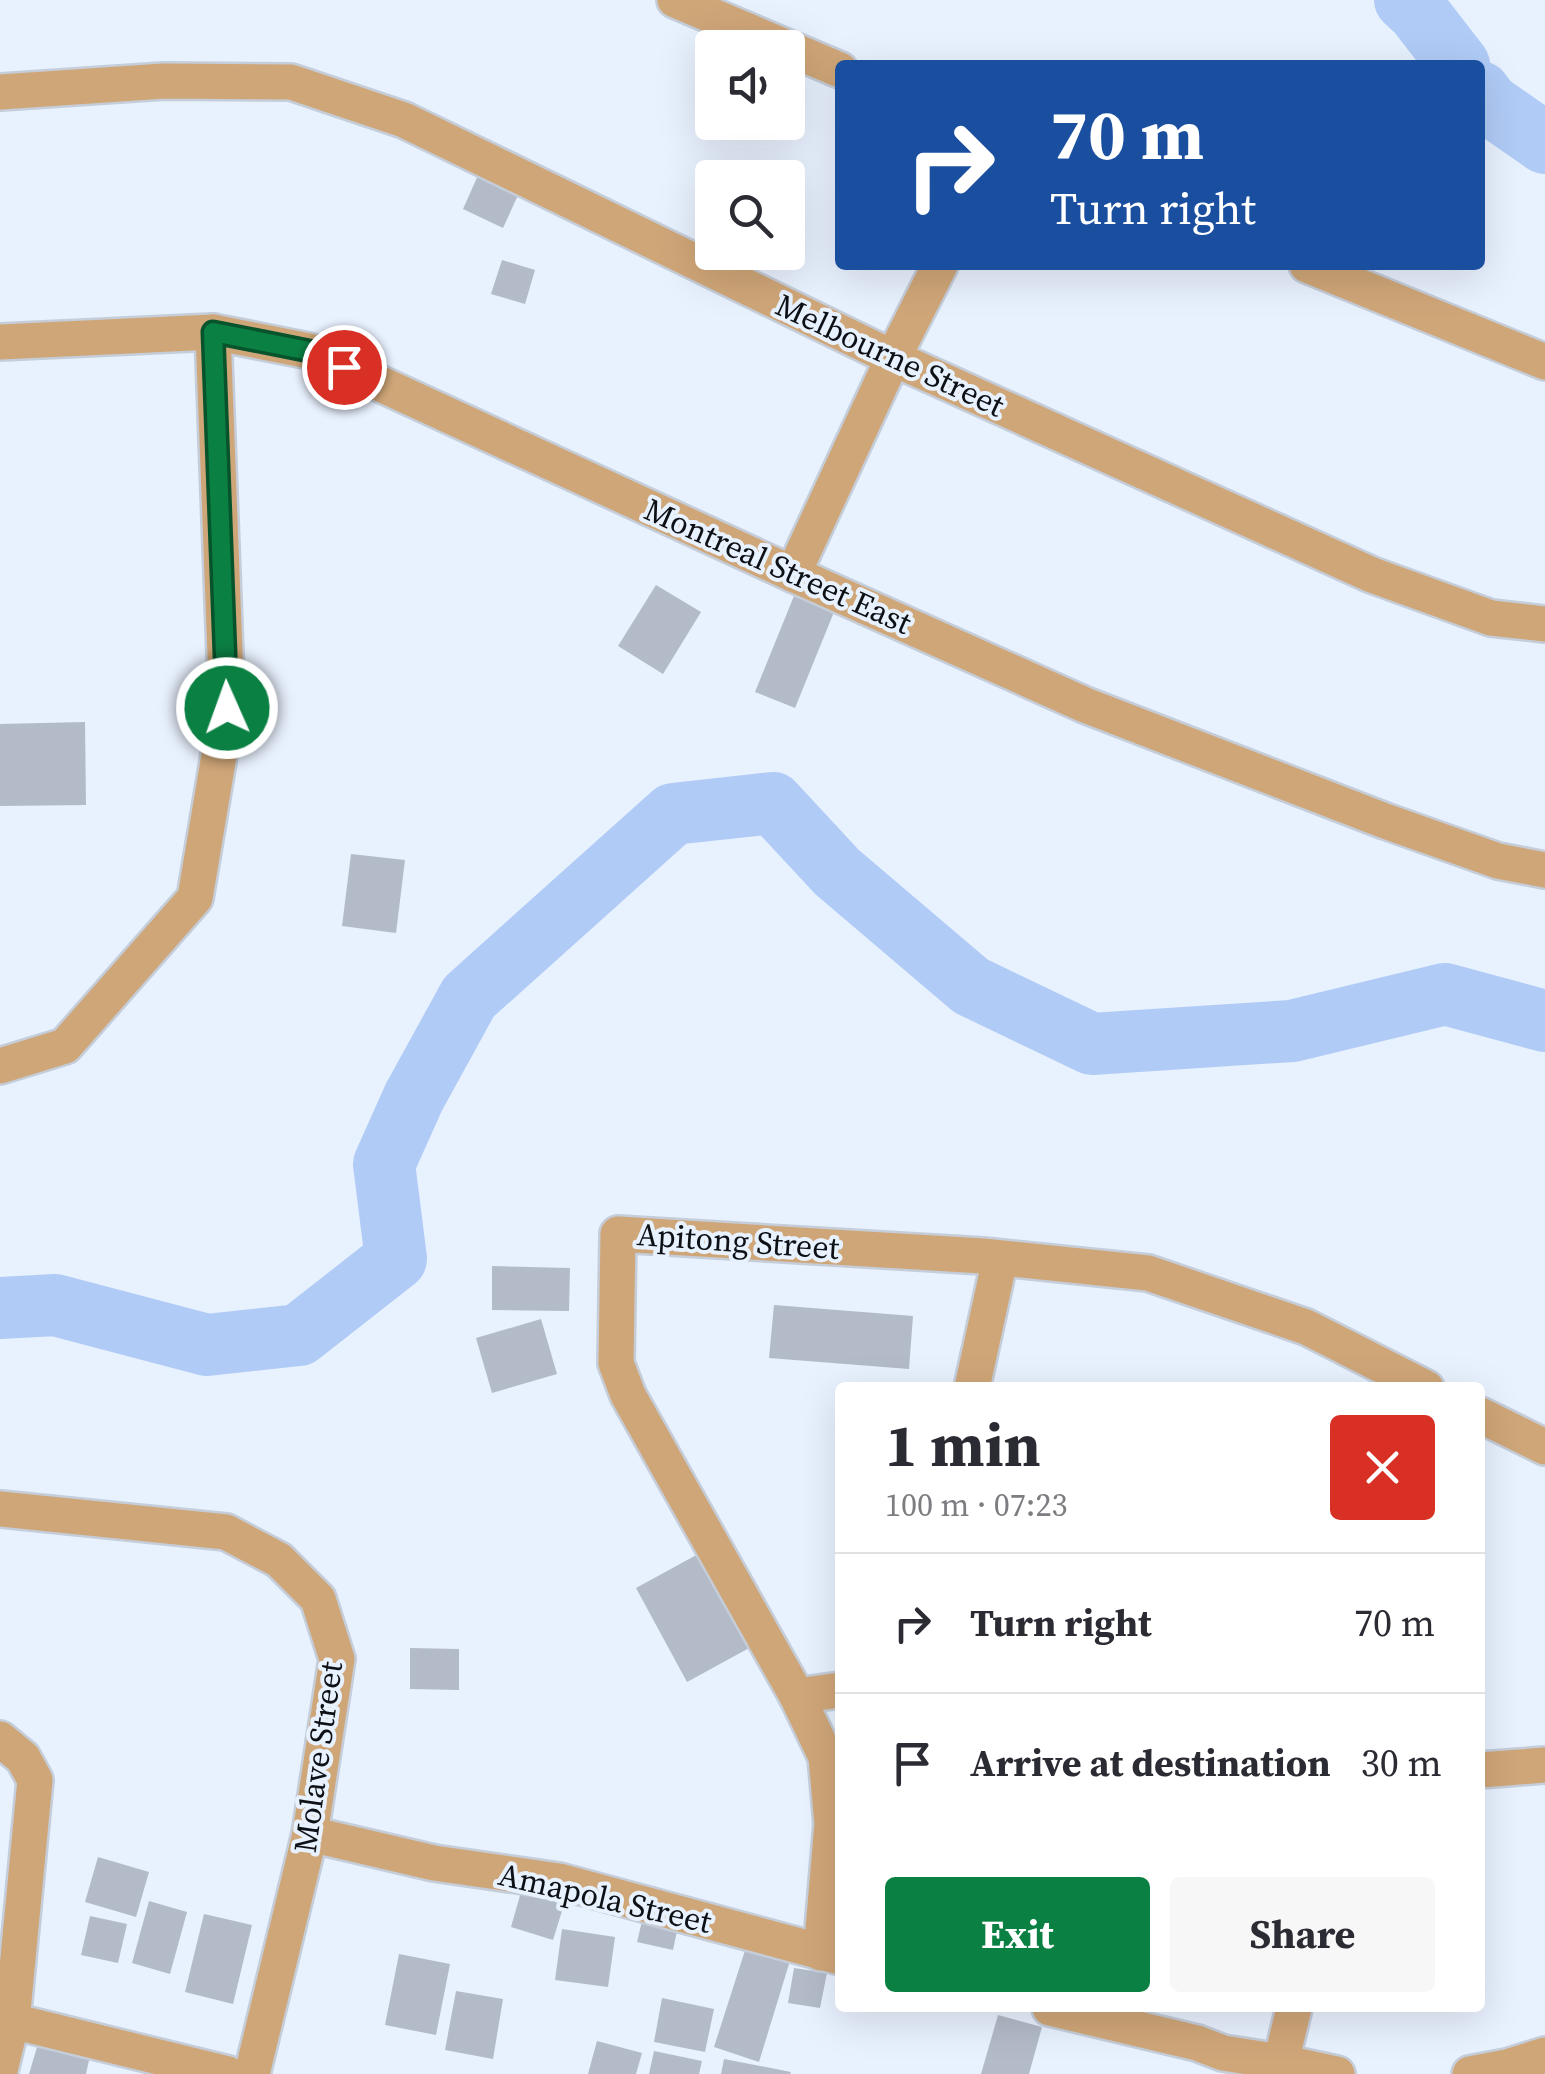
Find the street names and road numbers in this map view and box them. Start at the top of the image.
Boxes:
street label: Melbourne Street [769,283,1012,428]
street label: Montreal Street East [638,487,919,645]
street label: Apitong Street [635,1212,841,1270]
street label: Molave Street [283,1658,353,1855]
street label: Amapola Street [494,1852,716,1944]

